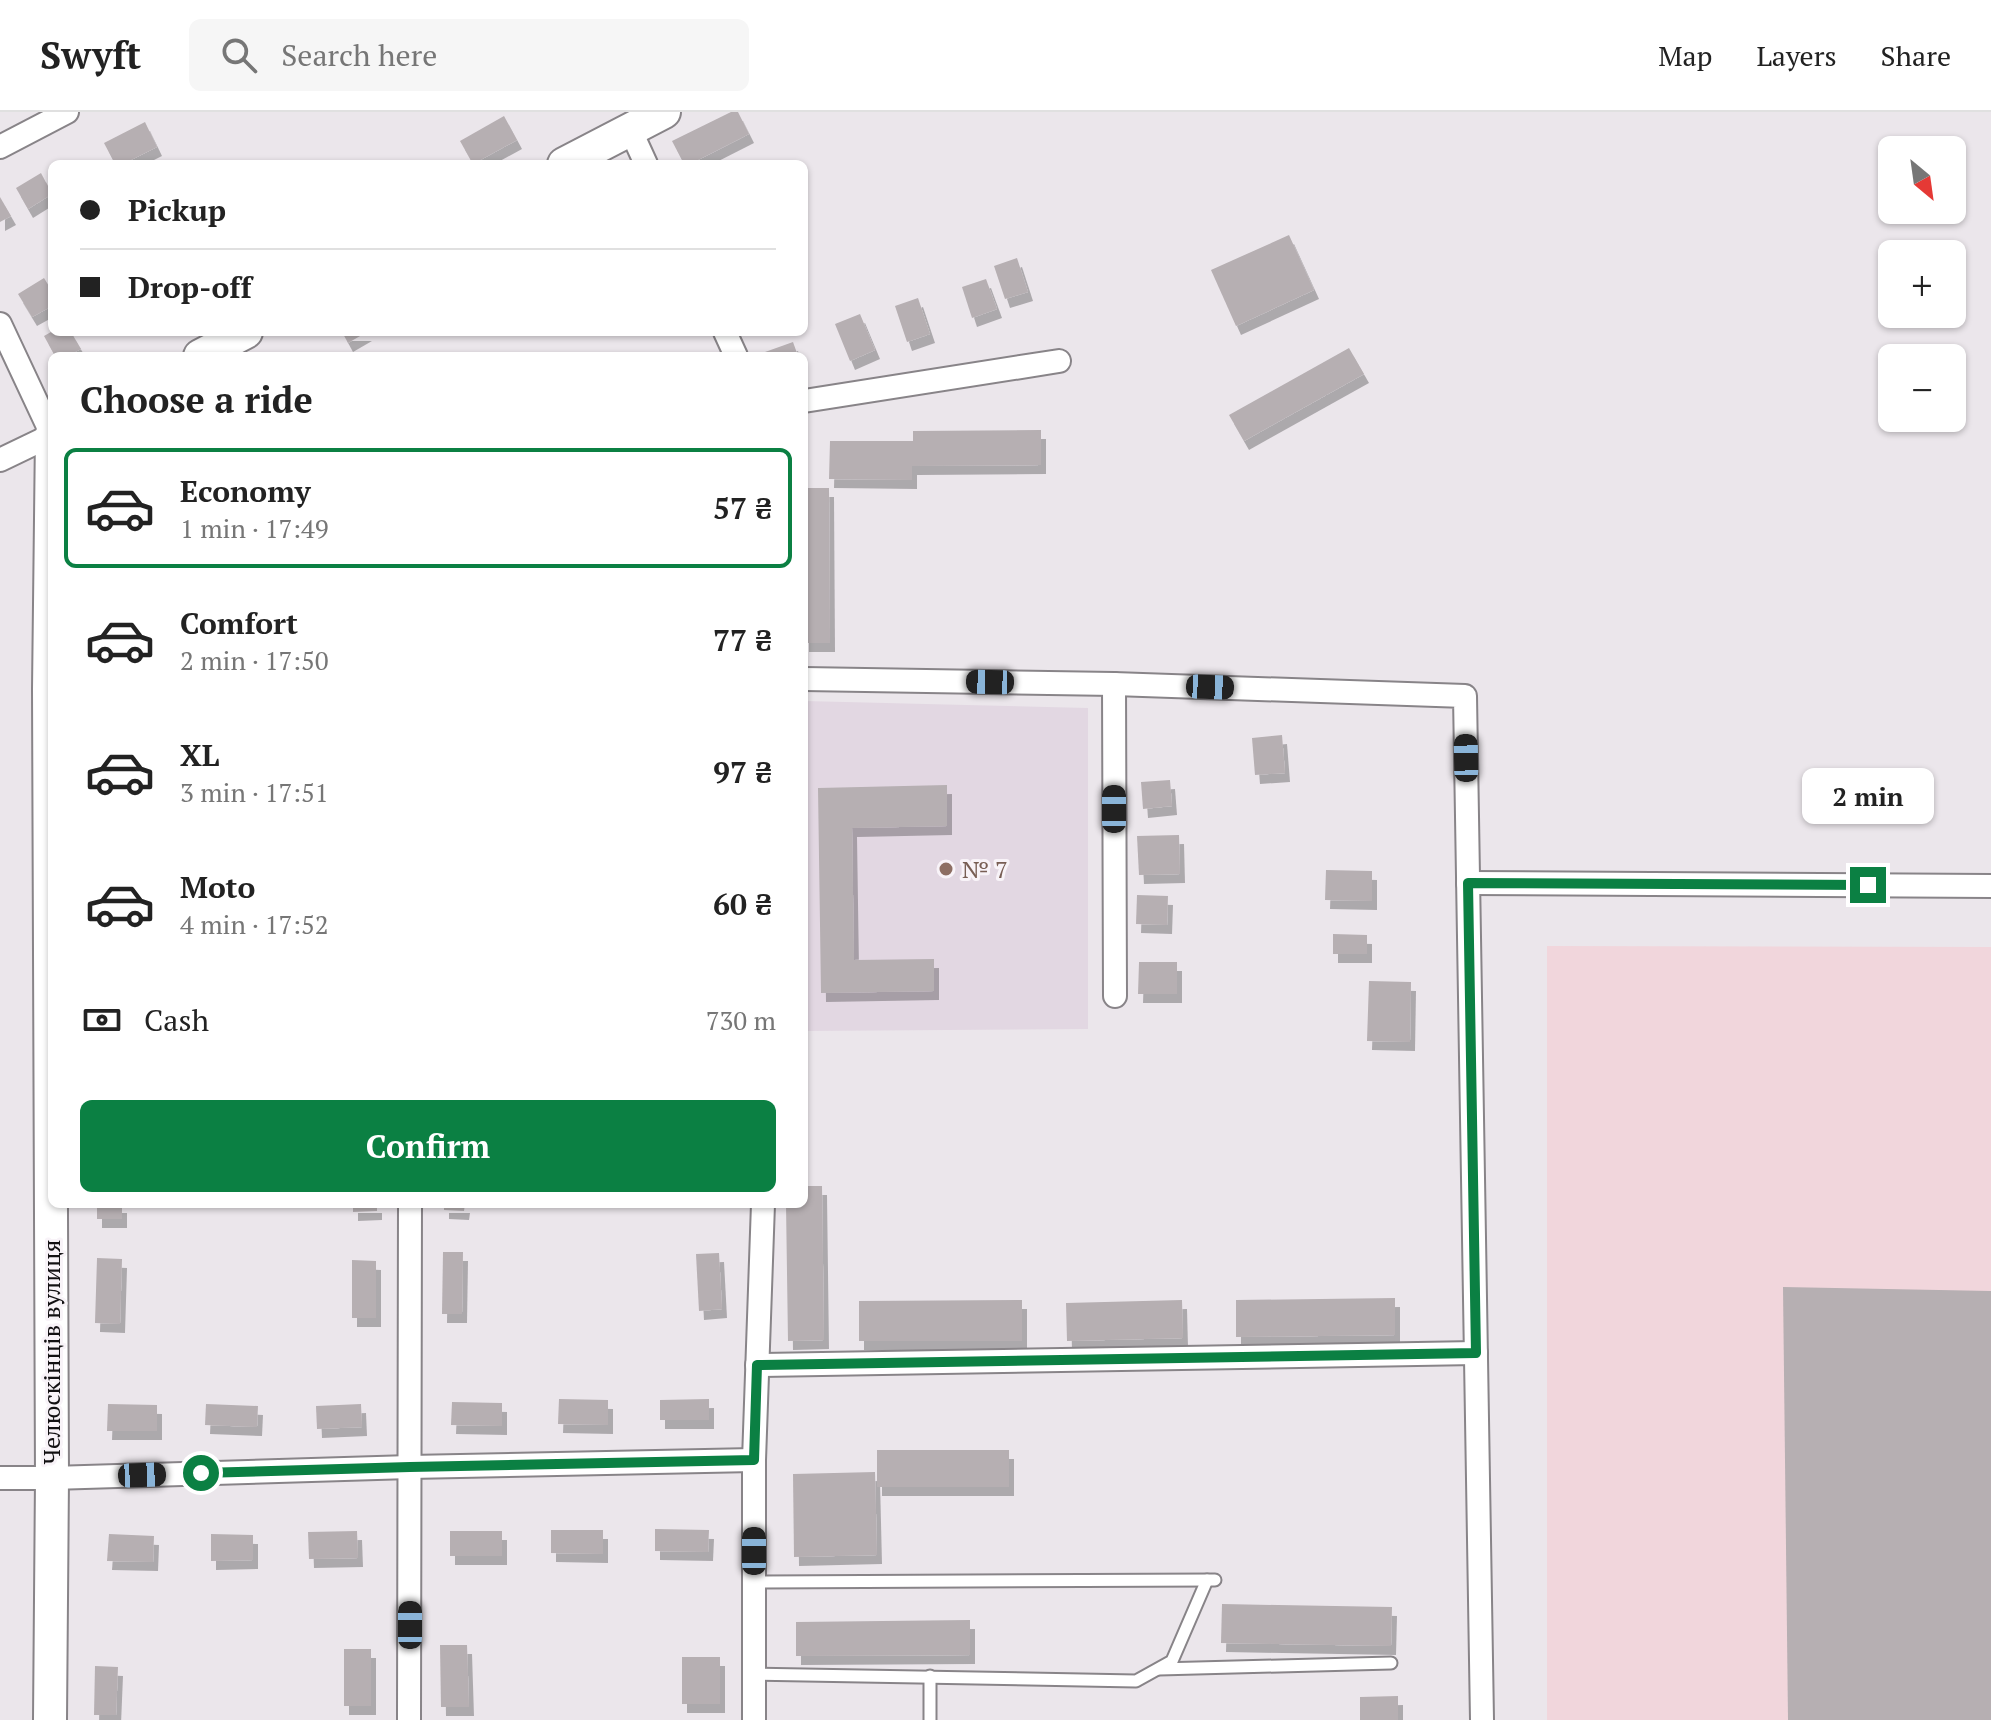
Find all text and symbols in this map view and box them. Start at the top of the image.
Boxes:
search box [189,19,749,91]
text: Swyft [40,30,141,80]
icon: search [217,33,261,77]
text: Search here [281,35,437,75]
text: Map [1658,37,1712,74]
text: Layers [1756,37,1837,74]
text: Share [1881,37,1951,74]
north arrow [1878,136,1966,224]
map controls [1878,136,1966,432]
text: Pickup [128,190,226,230]
button: + [1878,240,1966,328]
text: Drop-off [128,267,252,307]
button: − [1878,344,1966,432]
text: Choose a ride [80,376,313,423]
text: Economy [180,471,311,511]
icon: car [84,472,156,544]
text: 57 ₴ [713,488,772,528]
text: 1 min · 17:49 [180,511,329,545]
text: Comfort [180,603,298,643]
icon: car [84,604,156,676]
text: 77 ₴ [713,620,772,660]
text: 2 min · 17:50 [180,643,329,677]
car [966,670,1014,694]
car [1186,674,1234,700]
car [1454,734,1478,782]
text: XL [180,735,219,775]
icon: car [84,736,156,808]
text: 97 ₴ [713,752,772,792]
callout: 2 min [1802,769,1934,825]
text: 3 min · 17:51 [180,775,329,809]
text: 2 min [1832,779,1904,813]
car [1102,785,1126,833]
place label: № 7 [962,853,1008,885]
marker: № 7 [937,860,955,878]
text: Moto [180,867,255,907]
route end [1850,867,1886,903]
icon: car [84,868,156,940]
text: 60 ₴ [713,884,772,924]
text: 4 min · 17:52 [180,907,329,941]
icon: cash [80,998,124,1042]
text: Cash [144,1000,209,1040]
text: 730 m [706,1003,776,1037]
button: Confirm [80,1100,776,1192]
street label: Челюскінців вулиця [35,1240,67,1464]
route start [183,1455,219,1491]
car [118,1462,166,1488]
car [742,1527,766,1575]
car [398,1601,422,1649]

